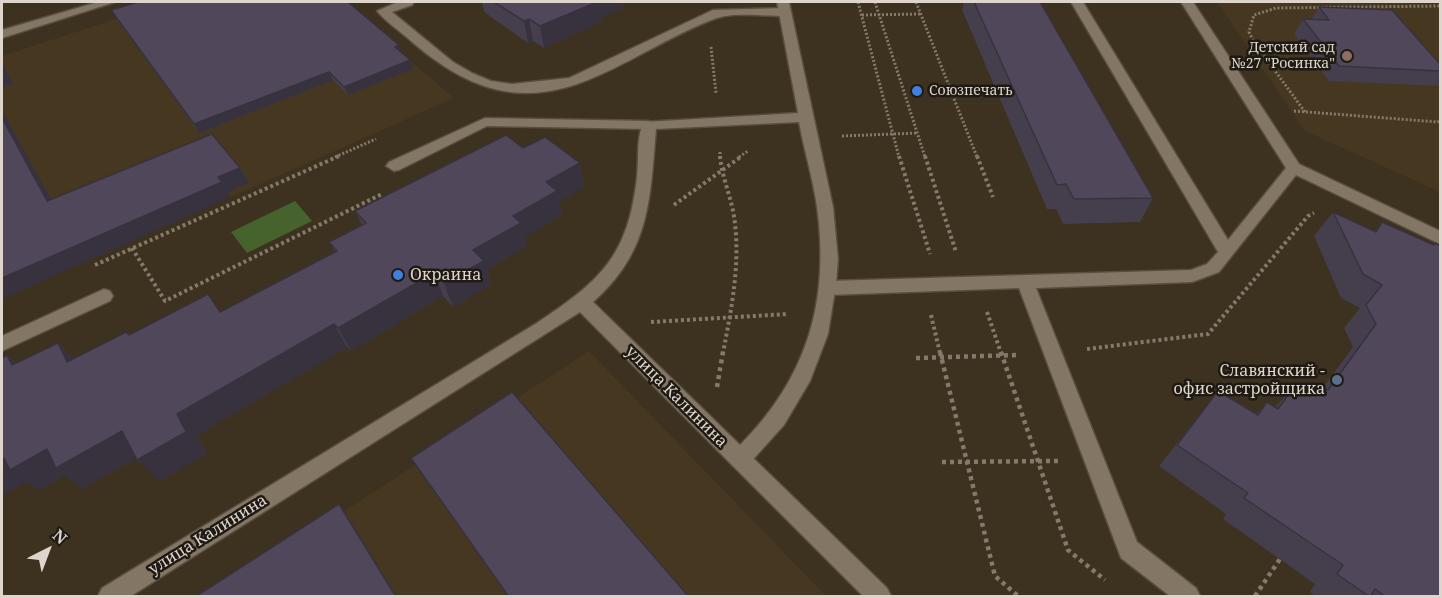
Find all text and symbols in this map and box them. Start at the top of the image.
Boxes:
place label: Детский сад №27 "Росинка" [1231,40,1335,72]
marker: Детский сад №27 "Росинка" [1340,49,1354,63]
place label: Союзпечать [929,83,1012,99]
marker: Союзпечать [910,84,924,98]
place label: Окраина [410,265,481,285]
marker: Окраина [391,268,405,282]
street label: улица Калинина [621,342,731,452]
place label: Славянский - офис застройщика [1174,361,1325,399]
marker: Славянский - офис застройщика [1330,373,1344,387]
street label: улица Калинина [145,491,271,579]
north arrow [18,520,78,580]
text: N [48,524,72,549]

